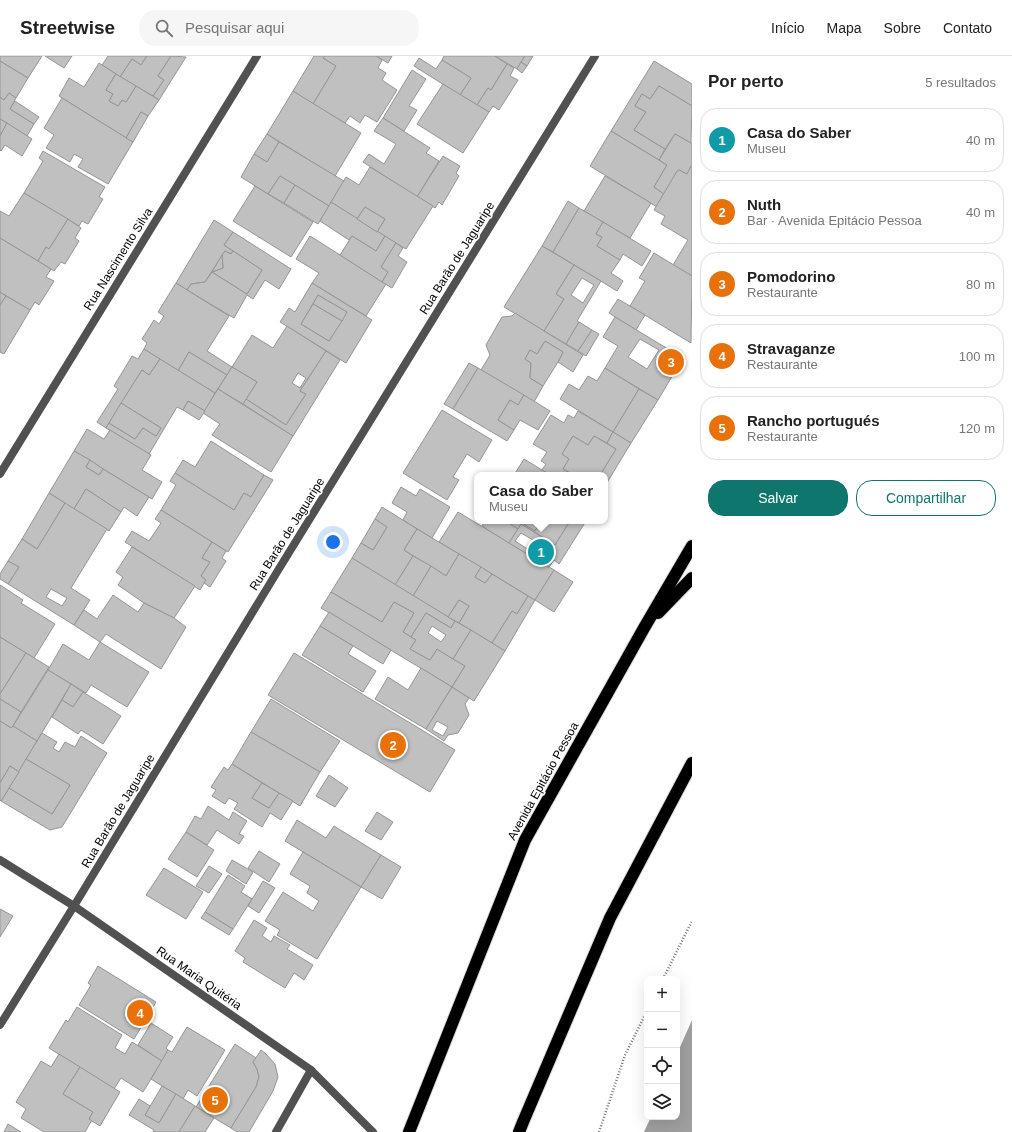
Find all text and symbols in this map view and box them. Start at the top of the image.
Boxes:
search box [139,10,419,46]
text: Streetwise [20,17,115,38]
icon: search [153,17,175,39]
text: Pesquisar aqui [185,19,284,36]
text: Início [771,20,805,36]
text: Mapa [827,20,862,36]
text: Sobre [884,20,921,36]
text: Contato [943,20,992,36]
text: Por perto [708,72,784,91]
text: 5 resultados [925,75,996,90]
text: Casa do Saber [747,124,851,141]
text: 1 [718,133,726,148]
text: 40 m [966,133,995,148]
text: Museu [747,141,786,156]
text: Nuth [747,196,781,213]
street label: Rua Barão de Jaguaripe [417,199,498,317]
street label: Rua Nascimento Silva [81,205,155,313]
text: 2 [718,205,726,220]
text: 40 m [966,205,995,220]
text: Bar · Avenida Epitácio Pessoa [747,213,922,228]
text: Pomodorino [747,268,835,285]
text: 3 [718,277,726,292]
text: 80 m [966,277,995,292]
text: Restaurante [747,285,818,300]
text: Stravaganze [747,340,835,357]
pin: 3 [658,347,684,377]
text: 4 [718,349,726,364]
text: 100 m [959,349,995,364]
text: Restaurante [747,357,818,372]
text: Rancho portugués [747,412,880,429]
text: 5 [718,421,726,436]
text: 120 m [959,421,995,436]
text: Restaurante [747,429,818,444]
popup [474,472,608,524]
street label: Rua Barão de Jaguaripe [247,475,328,593]
button: Salvar [708,480,848,516]
button: Compartilhar [856,480,996,516]
text: Casa do Saber [489,482,593,499]
text: Museu [489,499,528,514]
your location [323,532,343,552]
pin: 1 [528,537,554,567]
street label: Avenida Epitácio Pessoa [505,719,581,842]
pin: 2 [380,730,406,760]
street label: Rua Barão de Jaguaripe [78,751,158,870]
street label: Rua Maria Quitéria [154,943,245,1013]
map controls [644,976,680,1120]
button: + [644,976,680,1012]
pin: 4 [127,998,153,1028]
button: − [644,1012,680,1048]
button: locate [644,1048,680,1084]
button: layers [644,1084,680,1120]
pin: 5 [202,1085,228,1115]

